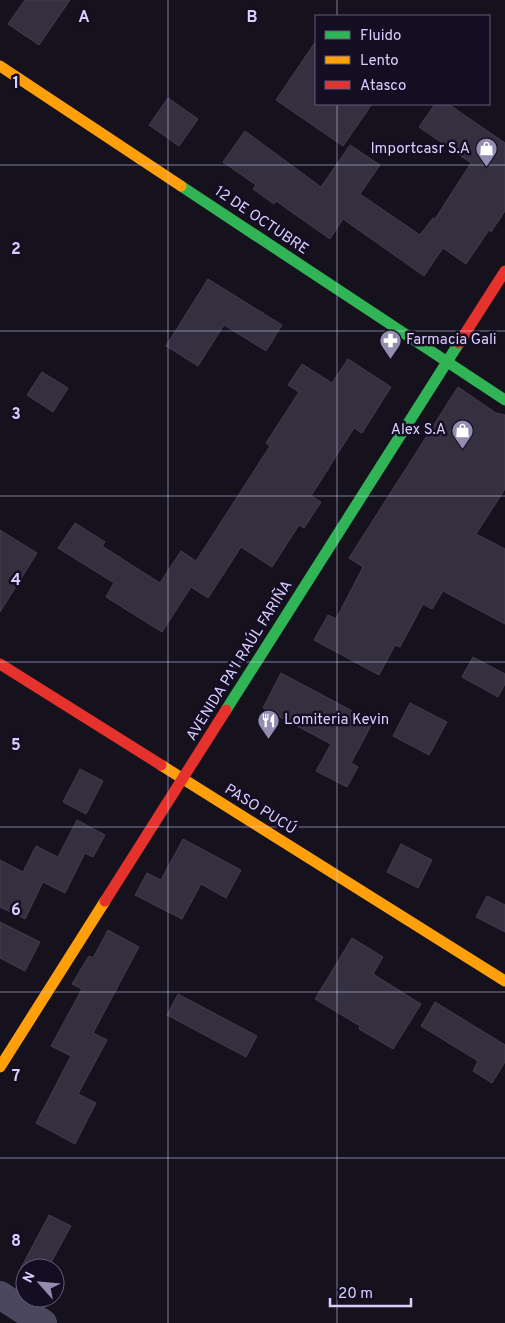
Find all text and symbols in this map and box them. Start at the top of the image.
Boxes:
text: A [78,8,90,28]
text: B [246,8,258,28]
legend [315,15,490,105]
text: Fluido [360,27,401,46]
text: Lento [360,52,399,71]
text: 1 [13,74,19,94]
text: Atasco [360,77,406,96]
shop icon: Importcasr S.A [474,137,498,168]
place label: Importcasr S.A [370,140,470,159]
street label: 12 DE OCTUBRE [210,183,312,259]
text: 2 [11,240,21,260]
pharmacy icon: Farmacia Gali [378,328,402,359]
place label: Farmacia Gali [406,331,497,350]
text: 3 [11,405,21,425]
shop icon: Alex S.A [450,418,474,449]
place label: Alex S.A [391,421,446,440]
text: 4 [11,571,21,591]
street label: AVENIDA PA'I RAÚL FARIÑA [181,576,297,745]
restaurant icon: Lomiteria Kevin [256,708,280,739]
place label: Lomiteria Kevin [284,711,389,730]
text: 5 [11,736,21,756]
street label: PASO PUCÚ [221,779,300,840]
text: 6 [11,901,21,921]
text: 7 [12,1067,20,1087]
text: 8 [11,1232,21,1252]
north arrow [15,1258,65,1308]
text: N [20,1269,40,1286]
scale bar [330,1276,411,1308]
text: 20 m [338,1285,373,1304]

